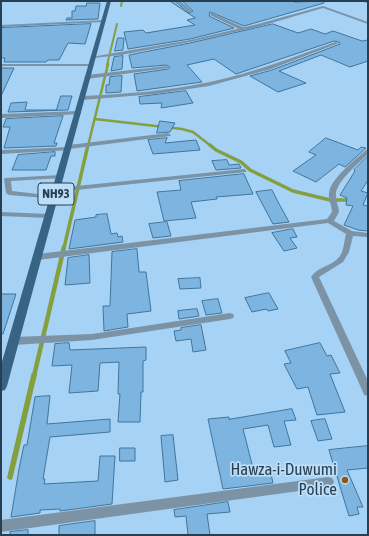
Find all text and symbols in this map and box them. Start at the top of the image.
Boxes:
road number: NH93 [38,183,74,205]
place label: Hawza-i-Duwumi Police [230,460,337,500]
marker: Hawza-i-Duwumi Police [340,475,350,485]

